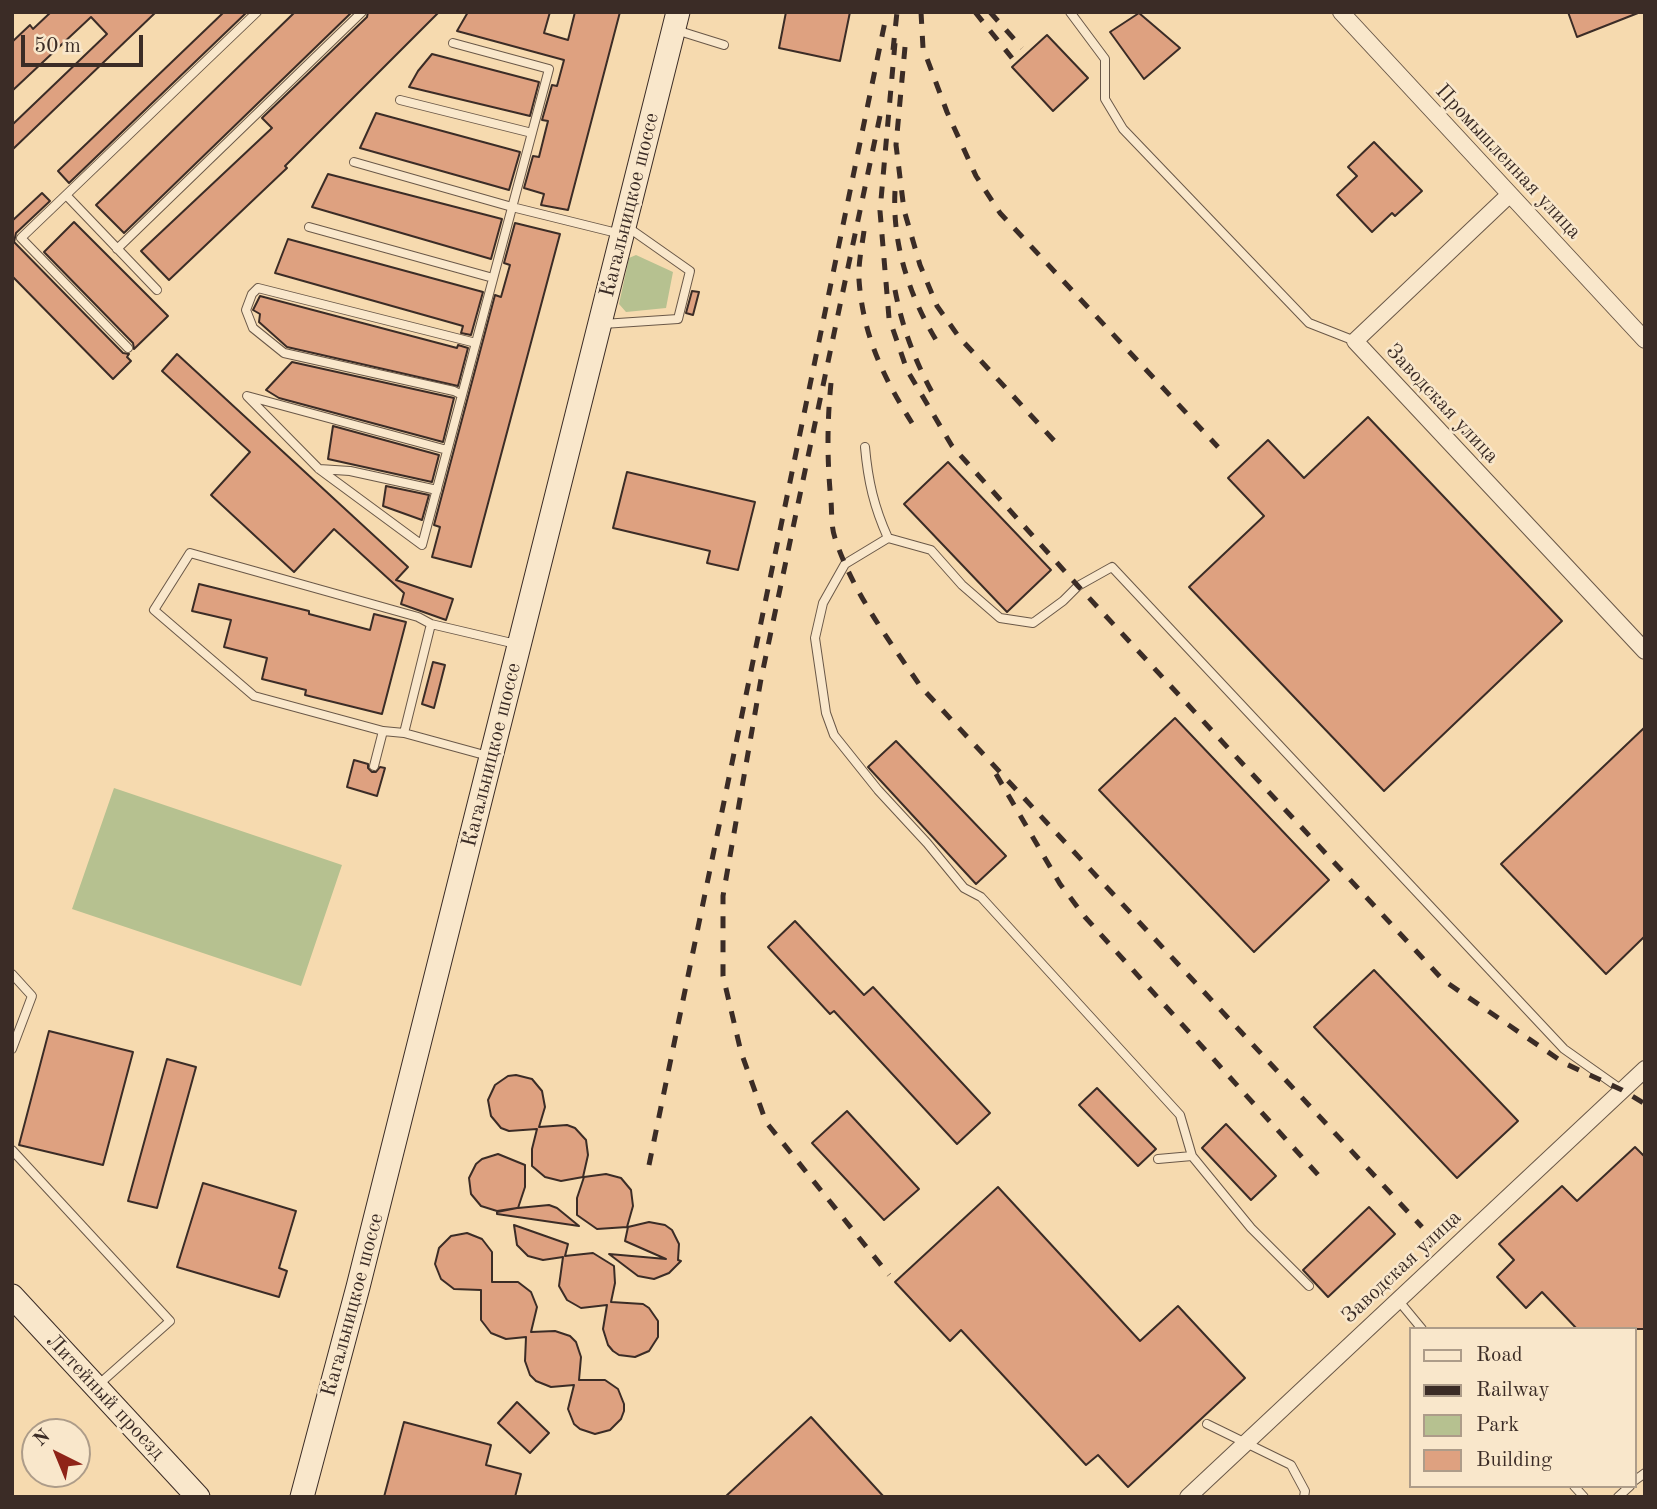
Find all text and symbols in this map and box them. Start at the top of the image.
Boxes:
scale bar [24,21,147,65]
text: 50 m [34,36,81,57]
street label: Промышленная улица [1430,79,1586,245]
street label: Кагальницкое шоссе [595,110,665,300]
street label: Заводская улица [1380,339,1504,469]
street label: Кагальницкое шоссе [457,660,527,850]
street label: Заводская улица [1337,1205,1467,1329]
street label: Кагальницкое шоссе [316,1210,390,1400]
legend [1408,1327,1636,1488]
street label: Литейный проезд [40,1329,170,1465]
text: Road [1476,1345,1523,1366]
text: Railway [1476,1380,1550,1401]
text: Park [1476,1415,1519,1436]
north arrow [21,1418,91,1488]
text: N [31,1427,54,1451]
text: Building [1476,1450,1552,1471]

